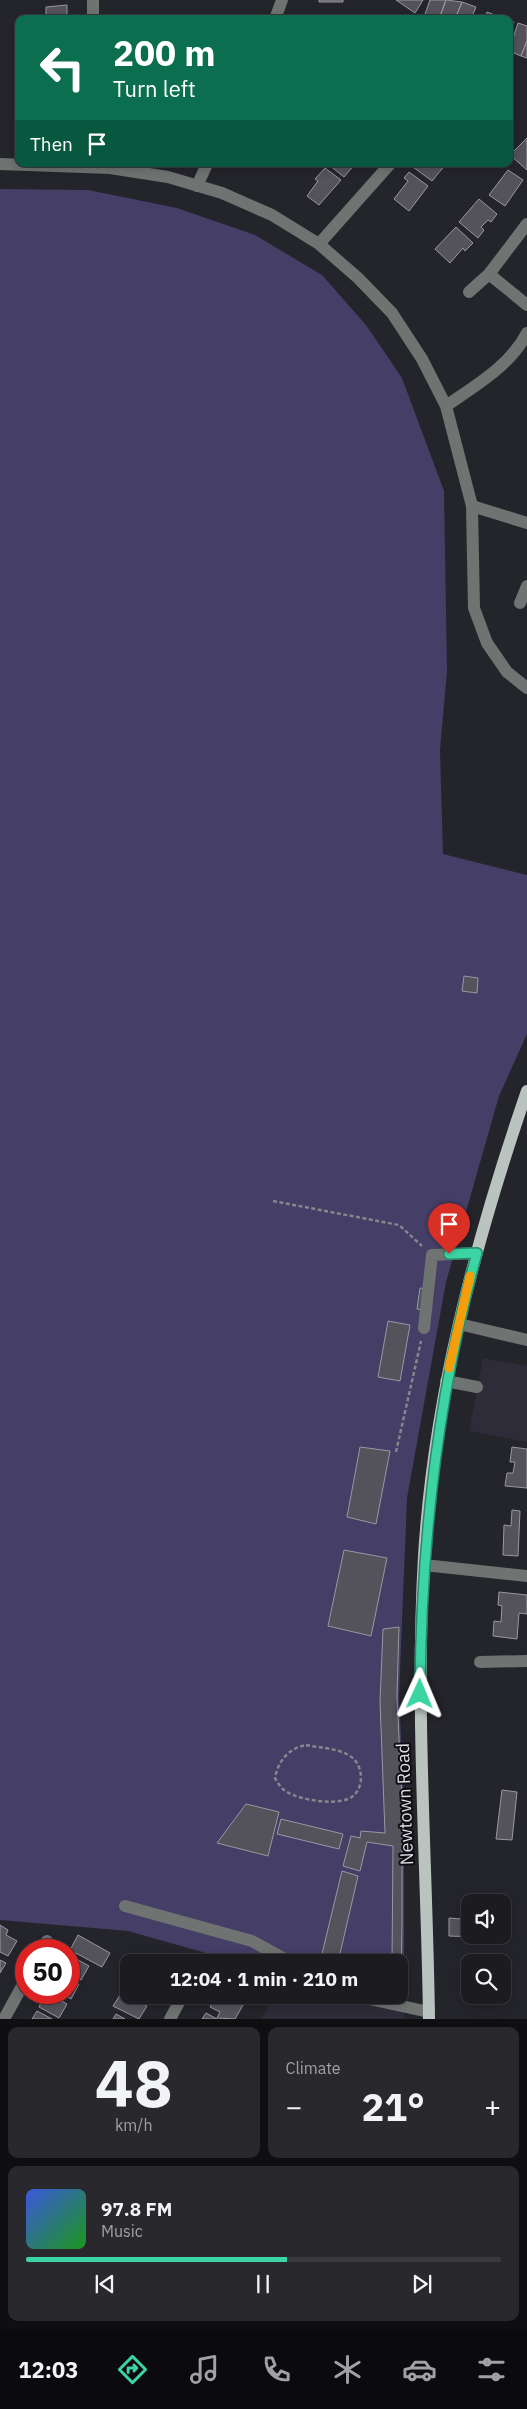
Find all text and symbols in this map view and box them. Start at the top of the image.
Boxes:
text: 200 m [113,30,216,76]
icon: left [30,35,95,100]
text: Turn left [113,74,196,103]
icon: arrive [83,130,111,158]
text: Then [30,132,73,156]
pin [428,1203,470,1254]
icon: arrive [435,1210,463,1238]
position arrow [393,1667,445,1719]
street label: Newtown Road [391,1743,418,1866]
map controls [461,1894,511,2004]
button: sound [461,1894,511,1944]
speed limit sign: 50 [15,1939,80,2004]
button: search [461,1954,511,2004]
text: 12:04 · 1 min · 210 m [170,1967,358,1991]
text: 48 [95,2040,173,2125]
text: Climate [286,2058,341,2078]
text: 21° [362,2082,425,2131]
text: − [286,2088,302,2125]
text: + [484,2088,501,2125]
text: km/h [115,2115,153,2135]
text: 97.8 FM [101,2197,172,2221]
text: Music [101,2221,143,2241]
icon: previous [91,2270,119,2298]
icon: pause [249,2270,277,2298]
icon: next [408,2270,436,2298]
icon: directions [115,2352,150,2387]
icon: music [187,2352,222,2387]
icon: phone [259,2352,294,2387]
icon: climate [330,2352,365,2387]
icon: car [402,2352,437,2387]
icon: filters [474,2352,509,2387]
text: 12:03 [18,2355,78,2384]

